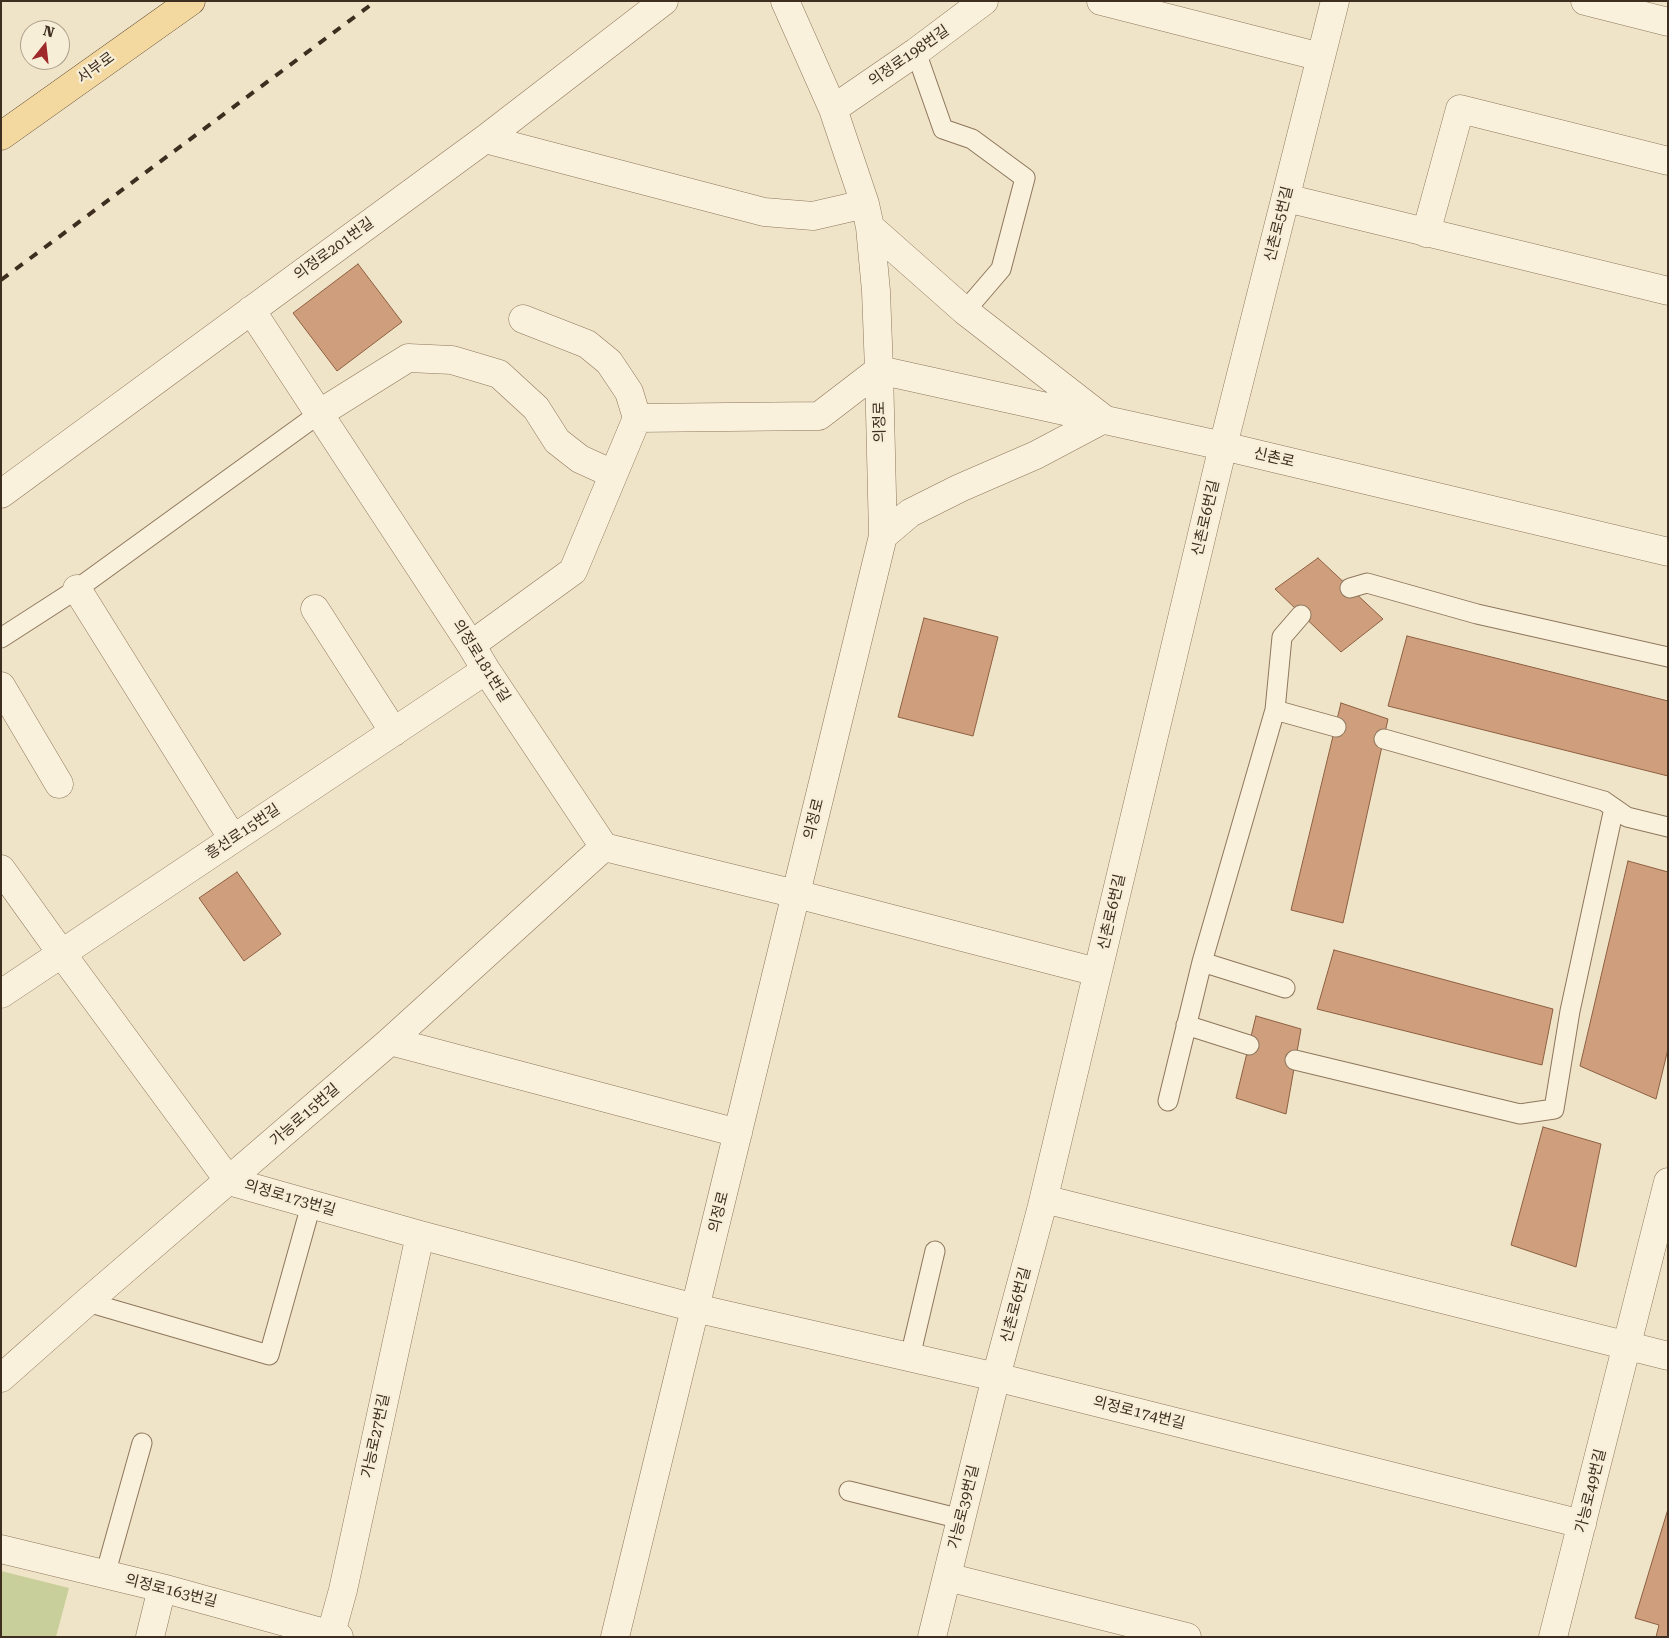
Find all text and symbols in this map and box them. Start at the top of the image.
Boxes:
north arrow [20,20,70,70]
text: N [41,22,56,41]
street label: 의정로198번길 [865,22,953,90]
street label: 서부로 [74,49,118,87]
street label: 신촌로5번길 [1261,184,1297,264]
street label: 의정로201번길 [291,214,377,284]
street label: 의정로 [871,401,889,443]
street label: 신촌로 [1252,445,1296,471]
street label: 신촌로6번길 [1189,478,1223,558]
street label: 의정로181번길 [448,616,514,706]
street label: 의정로 [800,797,828,841]
street label: 흥선로15번길 [202,801,284,863]
street label: 신촌로6번길 [1095,872,1129,952]
street label: 가능로15번길 [267,1080,343,1150]
street label: 의정로173번길 [242,1176,338,1220]
street label: 의정로 [705,1190,733,1234]
street label: 신촌로6번길 [997,1265,1035,1345]
street label: 가능로27번길 [358,1392,394,1480]
street label: 의정로174번길 [1091,1393,1187,1433]
street label: 가능로49번길 [1572,1447,1610,1535]
street label: 가능로39번길 [945,1463,983,1551]
street label: 의정로163번길 [123,1571,219,1611]

